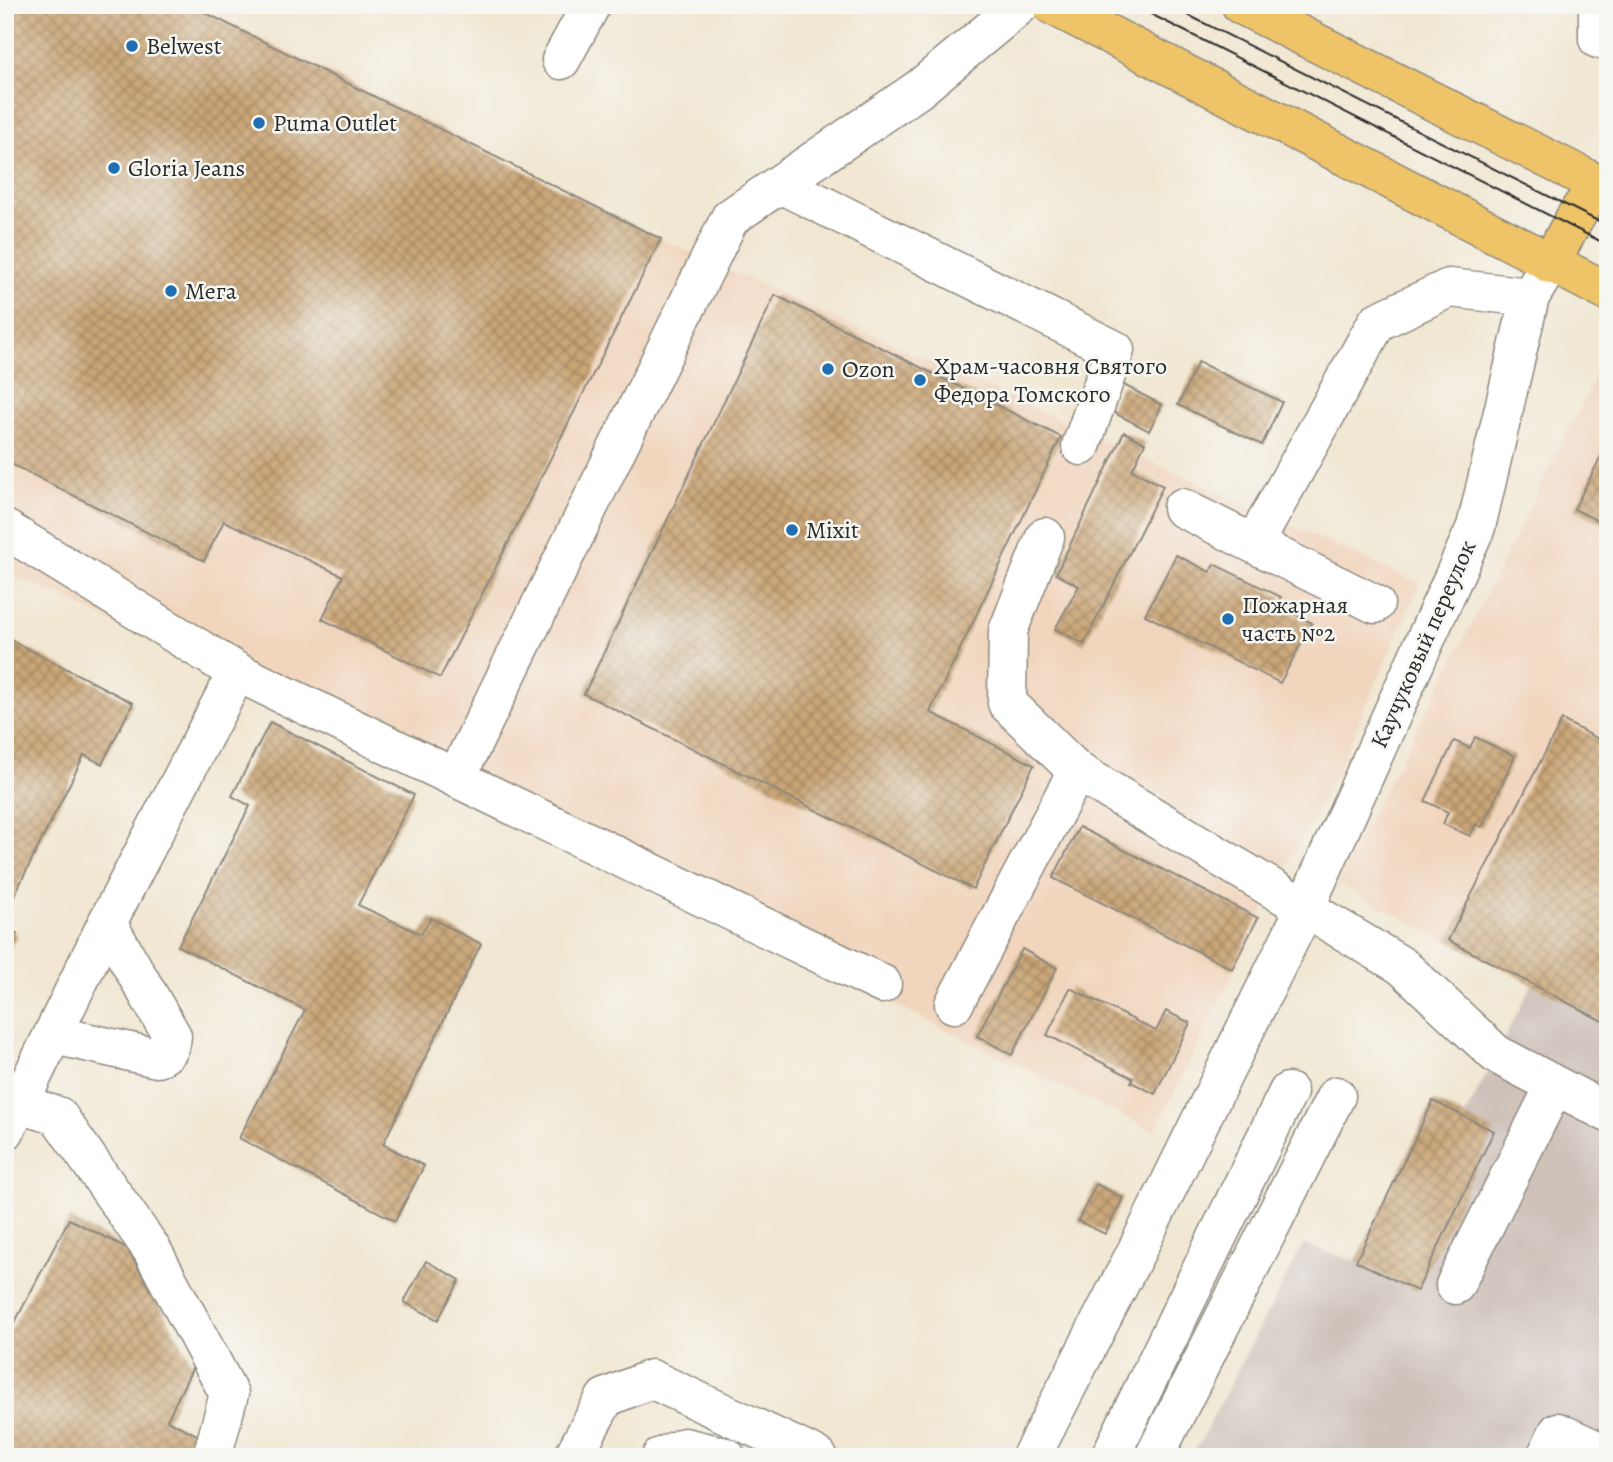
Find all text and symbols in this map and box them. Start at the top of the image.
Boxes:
place label: Belwest [146,30,222,62]
marker: Belwest [124,38,140,54]
place label: Puma Outlet [273,107,397,139]
marker: Puma Outlet [251,115,267,131]
place label: Gloria Jeans [128,152,245,184]
marker: Gloria Jeans [106,160,122,176]
place label: Мега [185,275,237,307]
marker: Мега [163,283,179,299]
place label: Храм-часовня Святого Федора Томского [934,350,1167,410]
place label: Ozon [842,353,895,385]
marker: Ozon [820,361,836,377]
marker: Храм-часовня Святого Федора Томского [912,372,928,388]
place label: Mixit [806,514,859,546]
marker: Mixit [784,522,800,538]
street label: Каучуковый переулок [1363,535,1483,753]
place label: Пожарная часть №2 [1242,589,1348,649]
marker: Пожарная часть №2 [1220,611,1236,627]

